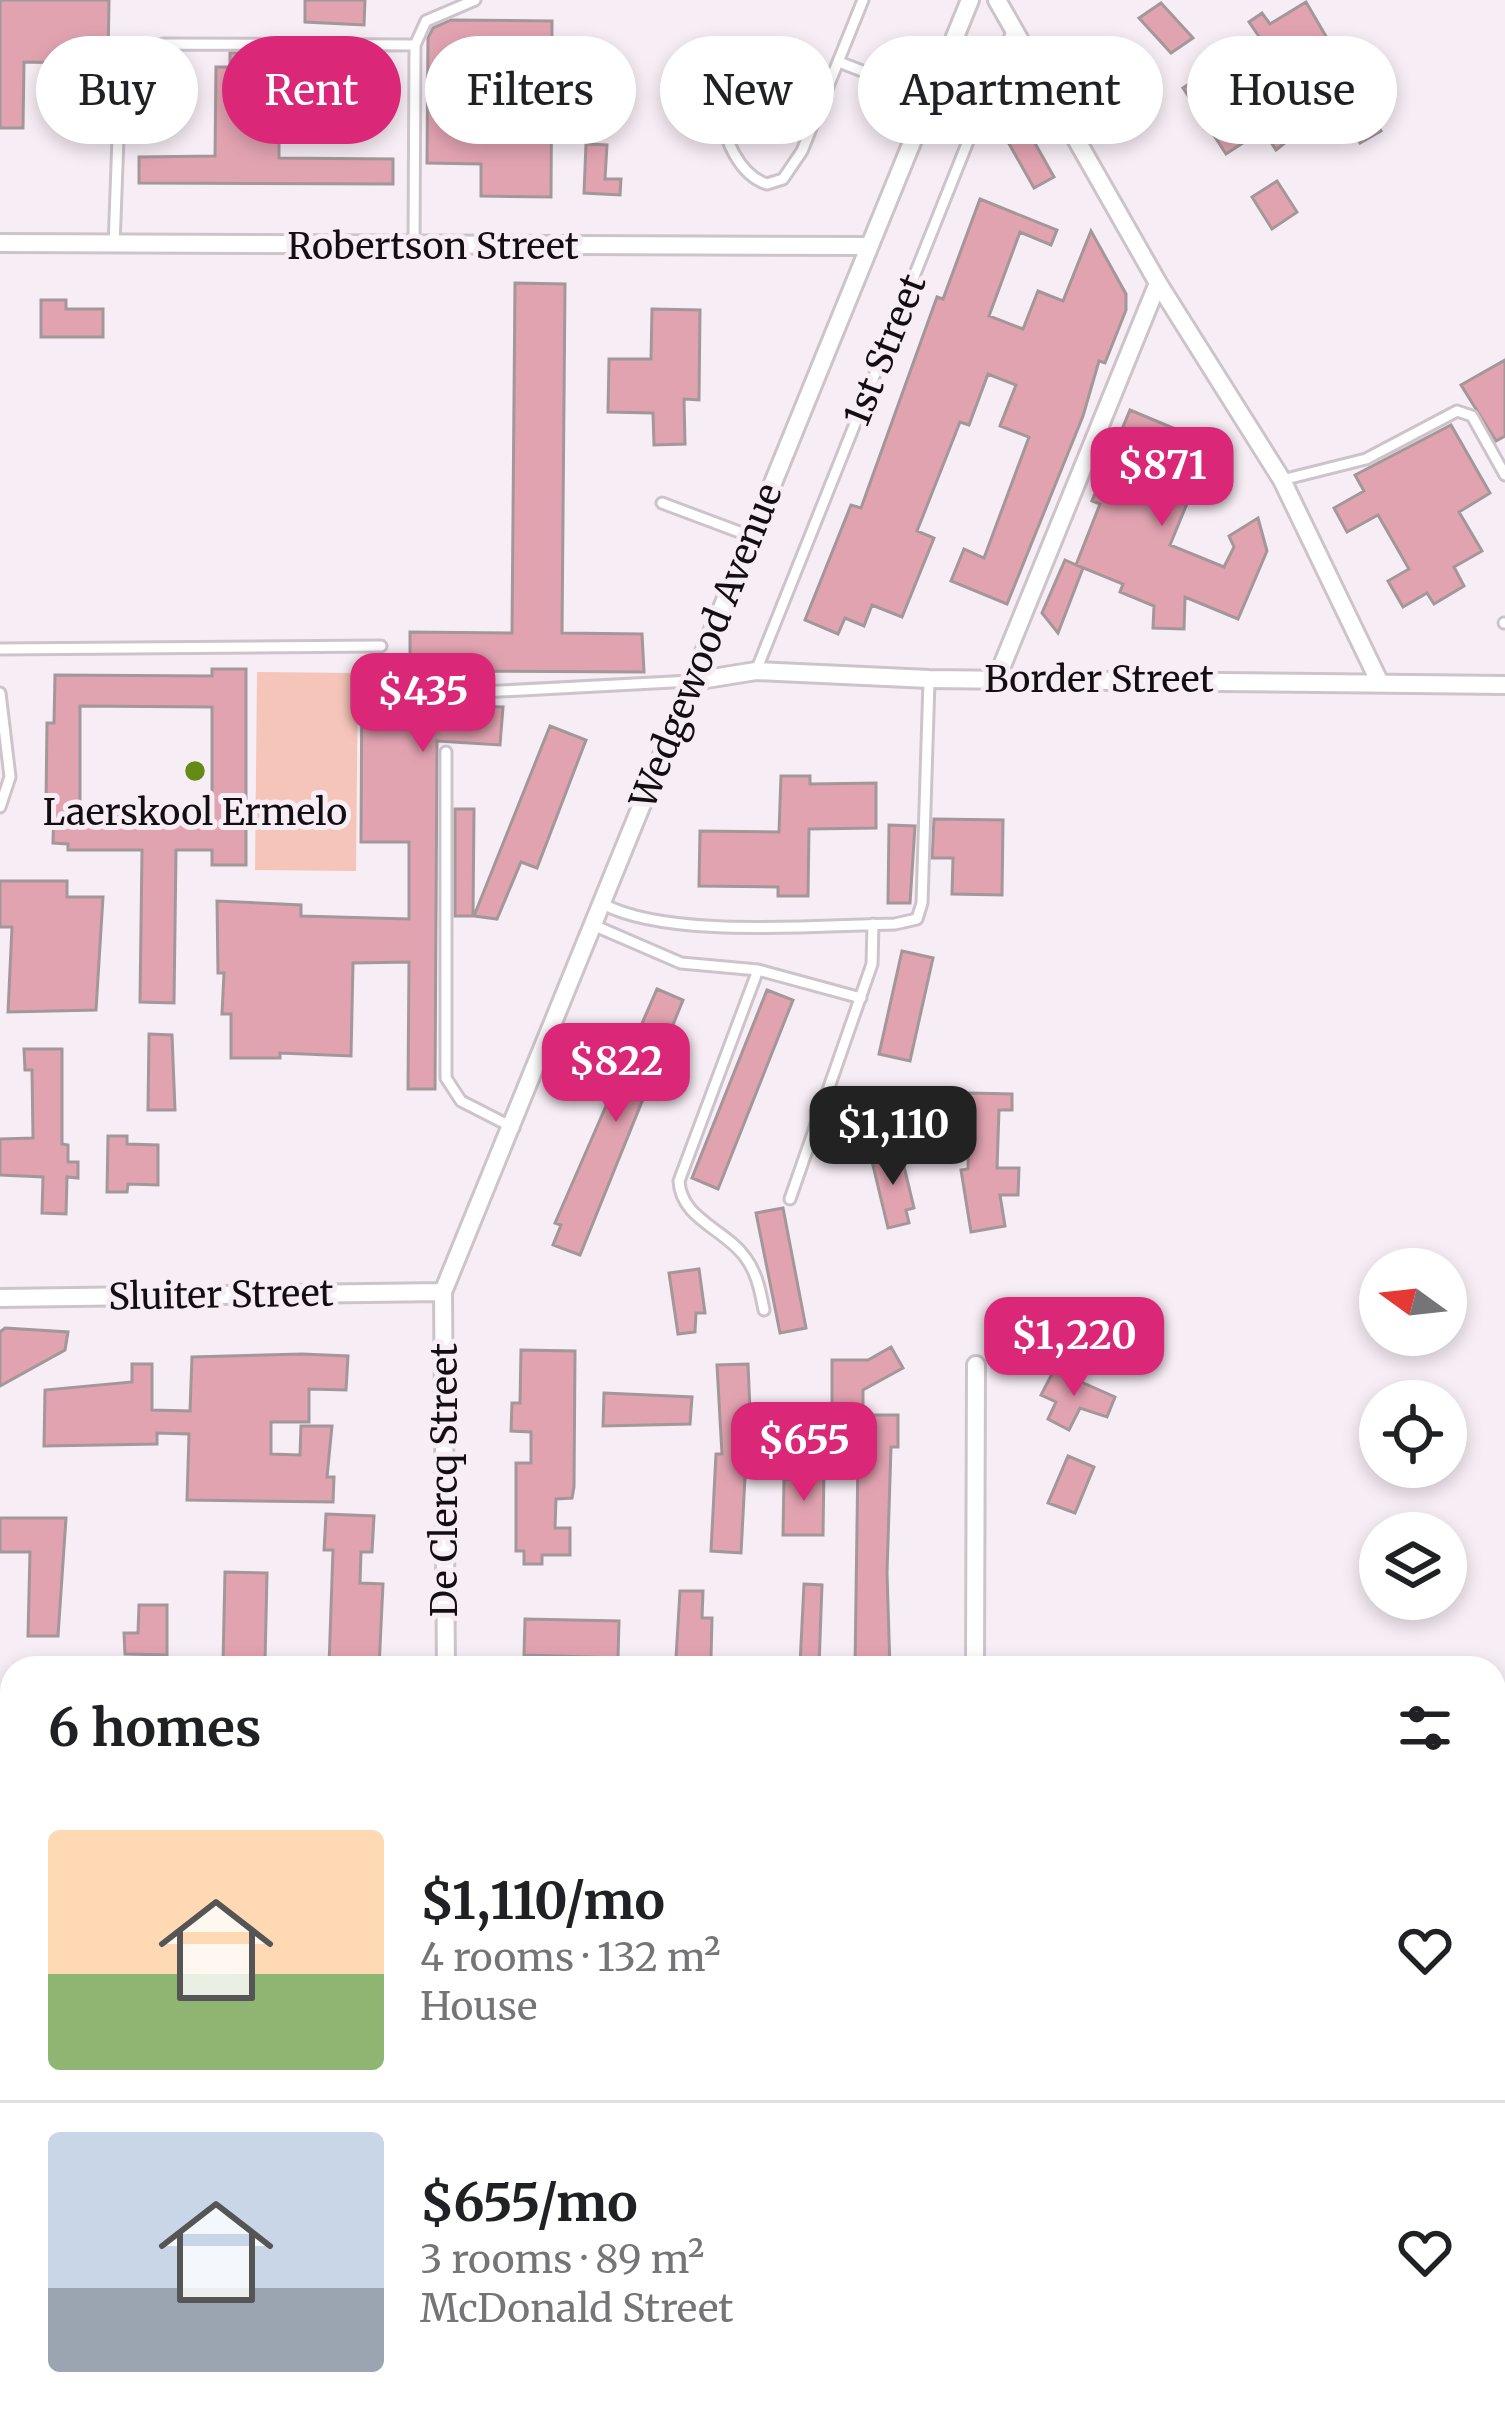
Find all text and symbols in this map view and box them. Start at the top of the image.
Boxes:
chip: Buy [36,36,198,144]
chip: Rent [222,36,401,144]
chip: Filters [425,36,636,144]
chip: New [660,36,834,144]
chip: Apartment [858,36,1163,144]
chip: House [1187,36,1397,144]
street label: Robertson Street [287,224,579,269]
street label: 1st Street [834,268,936,432]
pin: $871 [1091,427,1233,529]
text: $871 [1118,441,1206,490]
street label: Wedgewood Avenue [620,477,792,816]
pin: $435 [352,653,494,755]
street label: Border Street [984,657,1214,702]
text: $435 [377,667,469,716]
marker: Laerskool Ermelo [182,758,208,784]
place label: Laerskool Ermelo [43,790,347,835]
pin: $822 [545,1023,687,1125]
text: $822 [569,1037,663,1086]
pin: $1,110 [795,1086,991,1188]
text: $1,110 [837,1100,949,1149]
north arrow [1359,1248,1467,1356]
map controls [1359,1248,1467,1620]
street label: Sluiter Street [108,1271,334,1319]
pin: $1,220 [976,1297,1172,1399]
text: $1,220 [1011,1311,1137,1360]
street label: De Clercq Street [422,1343,467,1617]
button: locate [1359,1380,1467,1488]
pin: $655 [733,1402,875,1504]
text: $655 [758,1416,850,1465]
button: layers [1359,1512,1467,1620]
icon: filters [1392,1695,1458,1761]
text: 6 homes [48,1696,261,1760]
text: $1,110/mo [420,1869,665,1933]
icon: home [144,1878,288,2022]
icon: heart [1392,1917,1458,1983]
text: 4 rooms · 132 m² [420,1933,721,1982]
text: House [420,1982,537,2031]
text: $655/mo [420,2171,638,2235]
icon: home [144,2180,288,2324]
icon: heart [1392,2219,1458,2285]
text: 3 rooms · 89 m² [420,2235,704,2284]
text: McDonald Street [420,2284,733,2333]

